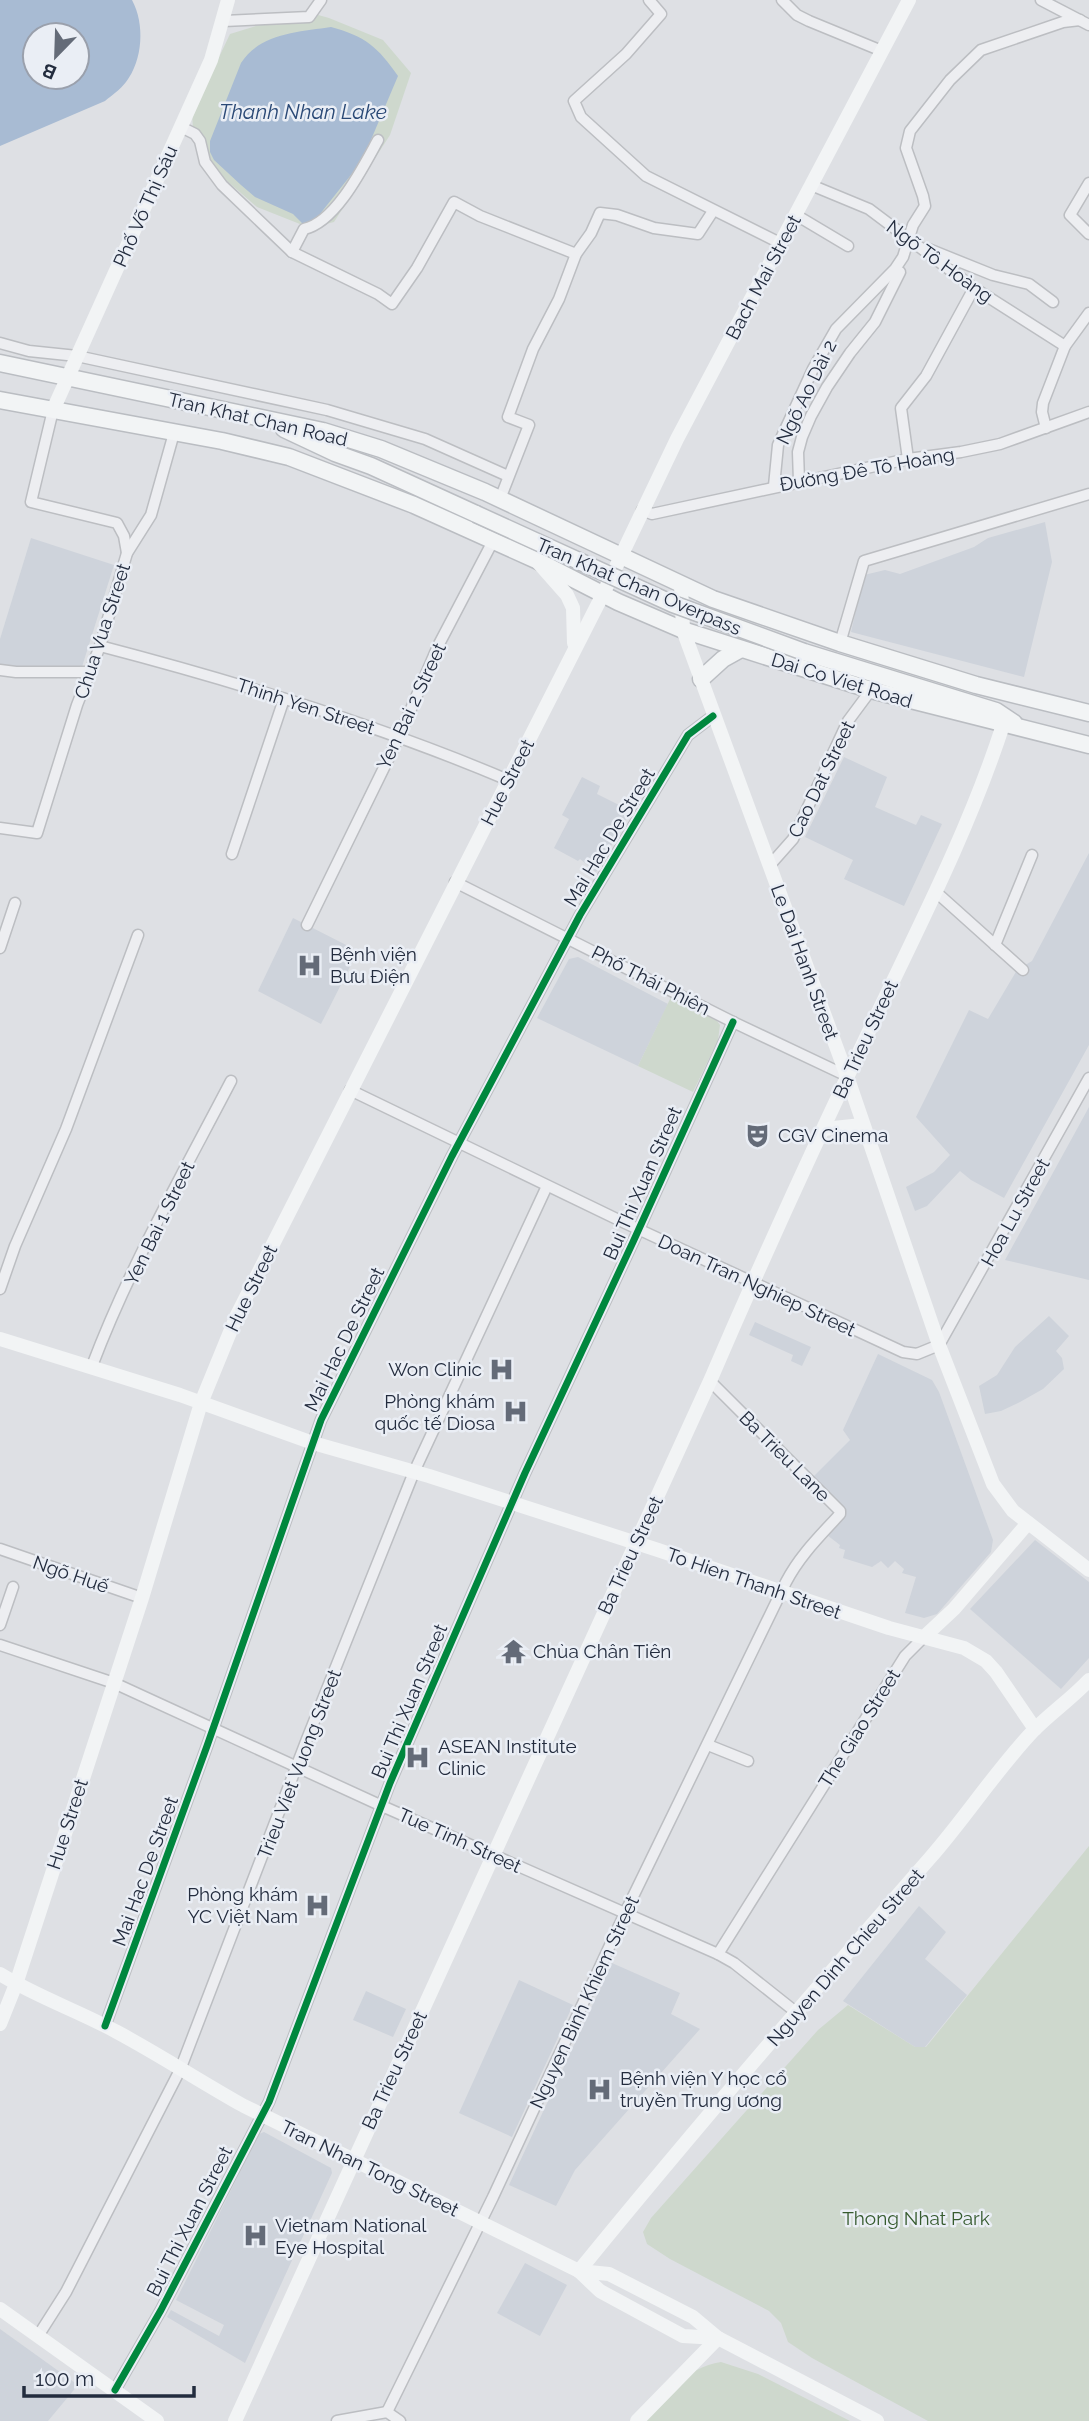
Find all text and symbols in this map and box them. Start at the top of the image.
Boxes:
north arrow [21,21,91,91]
text: B [39,59,60,84]
water label: Thanh Nhan Lake [219,99,387,124]
street label: Phố Võ Thị Sáu [108,142,182,270]
street label: Bach Mai Street [721,210,805,343]
street label: Ngõ Tô Hoàng [883,215,997,307]
street label: Ngõ Ao Dài 2 [771,336,841,448]
street label: Tran Khat Chan Road [166,388,350,450]
street label: Đường Đê Tô Hoàng [778,443,956,495]
street label: Tran Khat Chan Overpass [533,533,745,639]
street label: Chua Vua Street [70,560,134,702]
street label: Yen Bai 2 Street [372,639,450,773]
street label: Dai Co Viet Road [769,648,915,712]
street label: Thinh Yen Street [234,673,378,739]
street label: Cao Dat Street [783,716,859,841]
street label: Hue Street [476,735,538,829]
street label: Mai Hac De Street [559,763,659,910]
street label: Le Dai Hanh Street [767,881,844,1043]
street label: Phố Thái Phiên [588,941,714,1019]
place label: Bệnh viện Bưu Điện [330,943,417,987]
hospital icon: Bệnh viện Bưu Điện [296,951,324,979]
street label: Ba Trieu Street [828,976,902,1102]
street label: Bui Thi Xuan Street [598,1102,686,1263]
theatre icon: CGV Cinema [744,1121,772,1149]
place label: CGV Cinema [778,1124,888,1146]
street label: Hoa Lu Street [976,1154,1054,1270]
street label: Yen Bai 1 Street [119,1157,199,1289]
street label: Doan Tran Nghiep Street [655,1230,860,1341]
street label: Hue Street [221,1240,282,1335]
street label: Mai Hac De Street [300,1263,389,1415]
hospital icon: Won Clinic [488,1355,516,1383]
place label: Won Clinic [388,1358,482,1380]
place label: Phòng khám quốc tế Diosa [374,1390,495,1434]
hospital icon: Phòng khám quốc tế Diosa [501,1398,529,1426]
street label: Ba Trieu Lane [735,1406,835,1506]
street label: Ba Trieu Street [593,1492,667,1618]
street label: To Hien Thanh Street [664,1543,845,1623]
street label: Ngõ Huế [30,1551,112,1597]
street label: Bui Thi Xuan Street [367,1620,452,1782]
temple icon: Chùa Chân Tiên [499,1637,527,1665]
place label: Chùa Chân Tiên [533,1640,671,1662]
street label: The Giao Street [814,1664,905,1791]
street label: Trieu Viet Vuong Street [253,1666,346,1862]
place label: ASEAN Institute Clinic [438,1735,577,1779]
hospital icon: ASEAN Institute Clinic [404,1743,432,1771]
street label: Hue Street [42,1775,92,1872]
street label: Mai Hac De Street [108,1793,183,1949]
street label: Tue Tinh Street [395,1803,525,1877]
street label: Nguyen Dinh Chieu Street [762,1863,928,2050]
place label: Phòng khám YC Việt Nam [187,1883,298,1927]
hospital icon: Phòng khám YC Việt Nam [304,1891,332,1919]
street label: Nguyen Binh Khiem Street [525,1892,643,2112]
street label: Ba Trieu Street [357,2007,431,2133]
place label: Bệnh viện Y học cổ truyền Trung ương [620,2067,787,2111]
hospital icon: Bệnh viện Y học cổ truyền Trung ương [586,2075,614,2103]
street label: Tran Nhan Tong Street [277,2115,463,2221]
street label: Bui Thi Xuan Street [142,2142,237,2300]
park label: Thong Nhat Park [842,2207,990,2229]
place label: Vietnam National Eye Hospital [275,2214,427,2258]
hospital icon: Vietnam National Eye Hospital [241,2222,269,2250]
scale bar [24,2354,194,2398]
text: 100 m [35,2366,94,2391]

